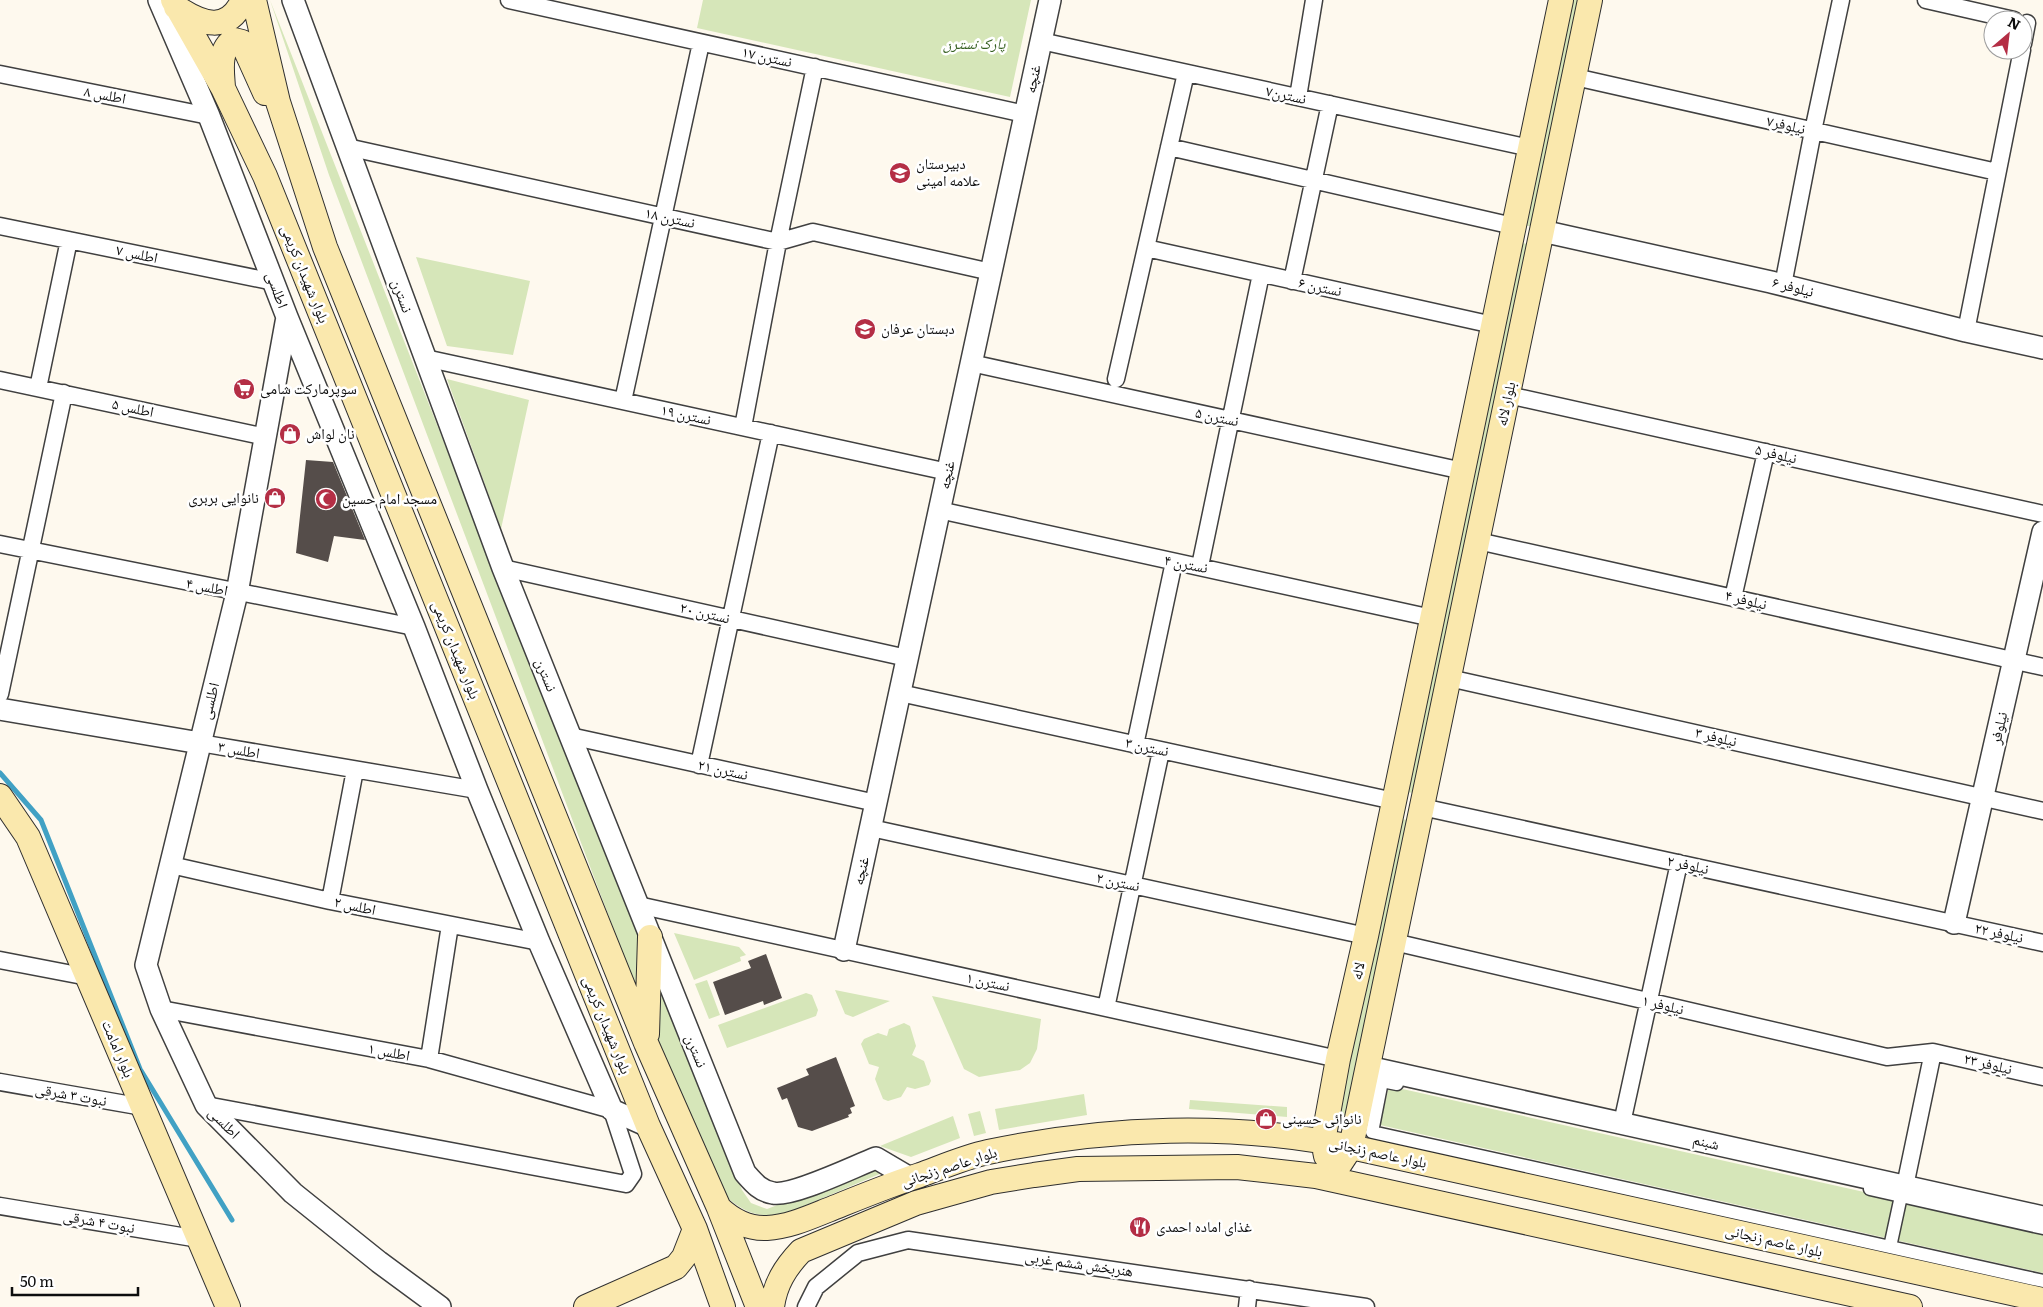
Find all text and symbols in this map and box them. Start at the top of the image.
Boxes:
north arrow [1983,10,2033,60]
text: N [2005,11,2025,34]
park label: پارک نسترن [943,31,1006,54]
street label: نسترن ۱۷ [740,39,795,72]
street label: غنچه [1017,62,1046,95]
street label: اطلس ۸ [82,78,128,109]
street label: نسترن۷ [1264,78,1309,109]
street label: نیلوفر۷ [1765,108,1808,139]
place label: دبیرستان علامه امینی [916,151,980,191]
school or university icon: دبیرستان علامه امینی [888,161,912,185]
street label: نسترن ۱۸ [643,200,698,233]
street label: بلوار شهیدان کریمی [276,221,337,326]
street label: اطلس ۷ [114,237,160,268]
street label: اطلسی [261,268,296,311]
street label: نیلوفر ۶ [1770,269,1817,302]
street label: نسترن ۶ [1296,270,1344,301]
street label: نسترن [387,275,420,316]
place label: دبستان عرفان [881,316,955,339]
school or university icon: دبستان عرفان [853,317,877,341]
place label: سوپرمارکت شامی [260,376,357,399]
supermarket icon: سوپرمارکت شامی [232,377,256,401]
street label: بلوار لاله [1489,379,1520,428]
street label: اطلس ۵ [110,391,156,422]
street label: نسترن ۱۹ [659,397,714,430]
street label: نسترن ۵ [1193,400,1241,431]
place label: نان لواش [306,421,355,444]
shop icon: نان لواش [278,422,302,446]
street label: نیلوفر ۵ [1753,437,1800,469]
street label: غنچه [931,458,960,491]
place label: نانوایی بربری [188,485,259,508]
shop icon: نانوایی بربری [263,486,287,510]
place label: مسجد امام حسین [342,486,437,509]
mosque icon: مسجد امام حسین [314,487,338,511]
street label: نسترن ۴ [1162,547,1210,578]
street label: اطلس ۴ [184,570,230,601]
street label: نیلوفر ۴ [1723,583,1770,615]
street label: نسترن ۲۰ [678,595,733,628]
street label: بلوار شهیدان کریمی [427,597,488,702]
street label: نسترن [530,654,564,695]
street label: اطلسی [193,680,224,722]
street label: نیلوفر [1982,709,2012,747]
street label: نیلوفر ۳ [1693,720,1740,752]
street label: نسترن ۳ [1123,730,1171,761]
street label: اطلس ۳ [217,734,262,764]
street label: نسترن ۲۱ [696,752,751,785]
street label: نیلوفر ۲ [1665,848,1711,879]
street label: غنچه [845,854,874,887]
street label: نسترن ۲ [1094,865,1142,896]
street label: اطلس ۲ [332,889,378,920]
street label: نیلوفر ۲۲ [1973,915,2026,948]
street label: لاله [1343,959,1370,982]
street label: نسترن ۱ [964,965,1012,996]
street label: بلوار شهیدان کریمی [578,972,639,1077]
street label: نیلوفر ۱ [1640,988,1687,1020]
street label: بلوار امامت [97,1016,142,1081]
street label: نسترن [680,1030,714,1071]
street label: اطلس ۱ [366,1035,412,1066]
street label: نیلوفر ۲۳ [1962,1046,2015,1079]
street label: نبوت ۳ شرقی [34,1076,109,1111]
street label: اطلسی [204,1101,246,1143]
place label: نانوائی حسینی [1282,1106,1362,1129]
shop icon: نانوائی حسینی [1254,1107,1278,1131]
street label: شبنم [1691,1126,1722,1155]
street label: بلوار عاصم زنجانی [1327,1130,1429,1173]
street label: بلوار عاصم زنجانی [898,1139,999,1192]
street label: نبوت ۴ شرقی [62,1203,137,1238]
place label: غذای اماده احمدی [1156,1214,1252,1237]
restaurant icon: غذای اماده احمدی [1128,1215,1152,1239]
street label: بلوار عاصم زنجانی [1723,1217,1825,1262]
street label: هنربخش ششم غربی [1024,1244,1135,1282]
scale bar [12,1264,139,1296]
text: 50 m [20,1269,54,1292]

